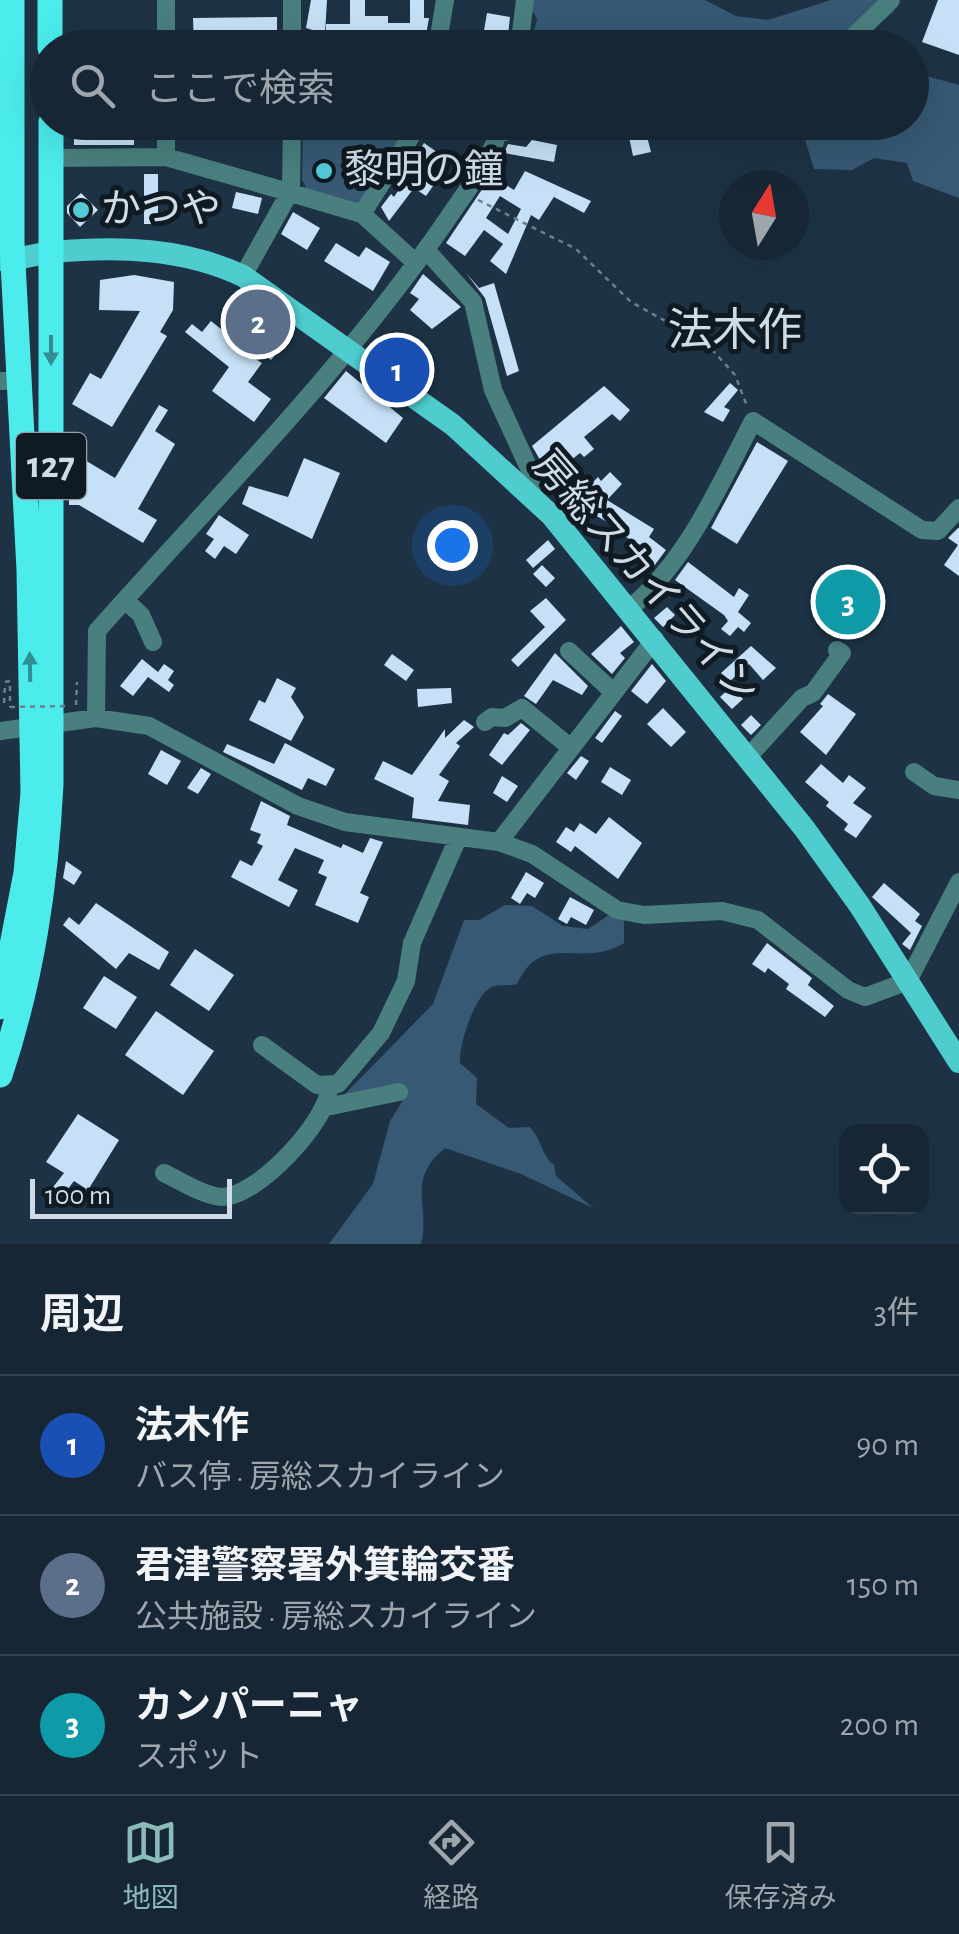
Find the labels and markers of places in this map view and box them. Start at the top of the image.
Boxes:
place label: 黎明の鐘 [344,149,504,191]
marker: 黎明の鐘 [313,160,335,182]
place label: かつや [101,189,221,230]
marker: かつや [70,199,92,221]
pin: 2 [226,284,290,360]
pin: 1 [364,332,430,408]
pin: 3 [816,564,880,640]

